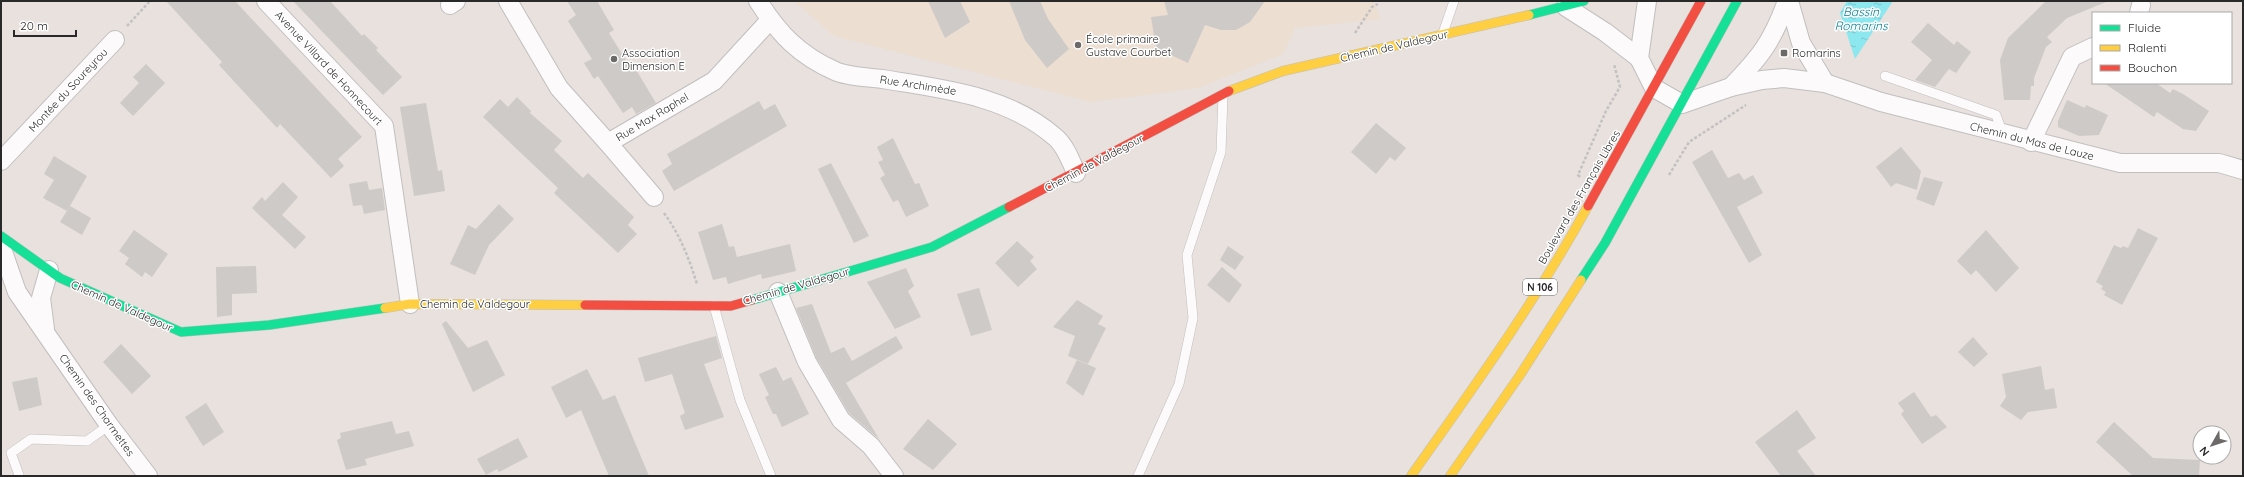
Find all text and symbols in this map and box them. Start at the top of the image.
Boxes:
water label: Bassin Romarins [1834,4,1889,33]
street label: Avenue Villard de Honnecourt [272,8,386,128]
scale bar [14,12,76,38]
legend [2092,12,2232,84]
text: 20 m [20,18,48,33]
text: Fluide [2128,20,2161,35]
street label: Chemin de Valdegour [1339,27,1450,65]
place label: École primaire Gustave Courbet [1086,32,1172,59]
marker: École primaire Gustave Courbet [1073,40,1083,50]
text: Ralenti [2128,40,2166,55]
street label: Montée du Soureyrou [25,45,111,135]
place label: Association Dimension E [622,46,685,73]
place label: Romarins [1792,46,1841,60]
marker: Romarins [1779,48,1789,58]
marker: Association Dimension E [609,54,619,64]
text: Bouchon [2128,60,2177,75]
street label: Rue Archimède [879,72,957,98]
street label: Rue Max Raphel [613,90,691,144]
street label: Chemin du Mas de Lauze [1969,119,2095,163]
street label: Boulevard des Français Libres [1535,128,1623,266]
street label: Chemin de Valdegour [1042,131,1147,195]
street label: Chemin de Valdegour [741,264,852,308]
street label: Chemin de Valdegour [69,277,176,335]
road number: N 106 [1523,279,1557,295]
street label: Chemin de Valdegour [420,297,531,311]
street label: Chemin des Charmettes [56,351,138,459]
north arrow [2192,425,2232,465]
text: N [2196,444,2212,459]

